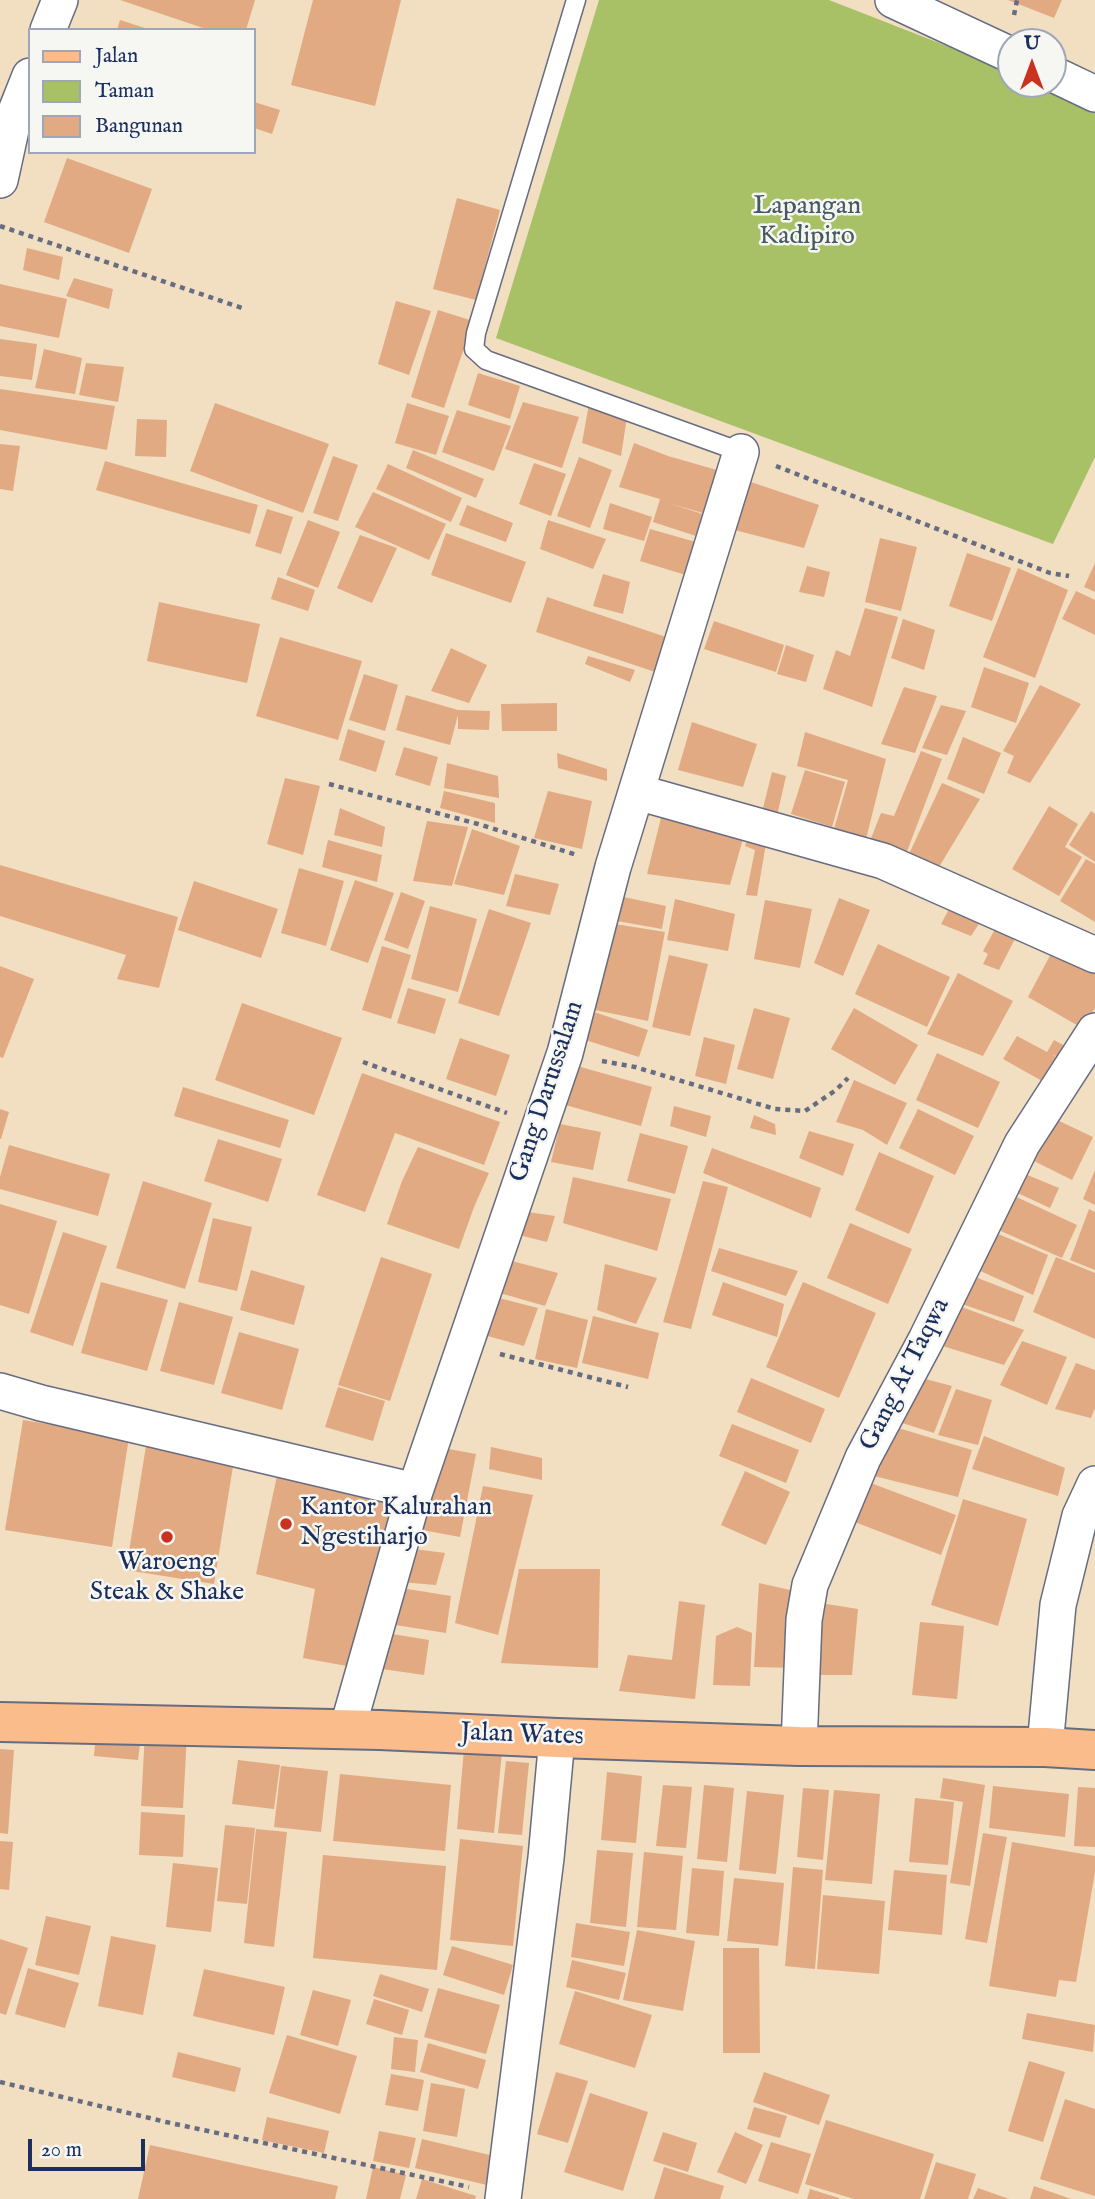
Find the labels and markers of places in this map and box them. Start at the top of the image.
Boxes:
place label: Kantor Kalurahan Ngestiharjo [300,1493,492,1554]
marker: Kantor Kalurahan Ngestiharjo [278,1516,294,1532]
marker: Waroeng Steak & Shake [159,1529,175,1545]
place label: Waroeng Steak & Shake [90,1548,244,1610]

